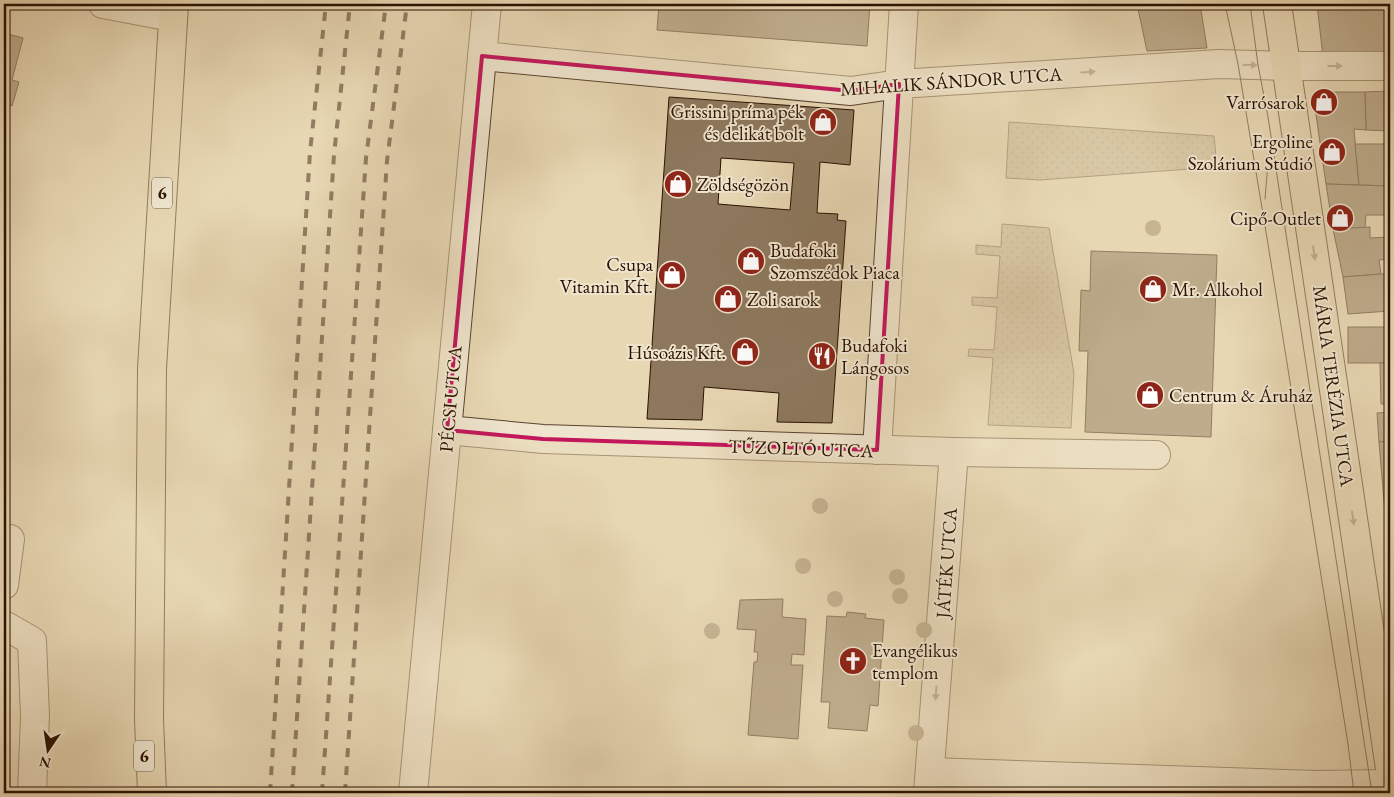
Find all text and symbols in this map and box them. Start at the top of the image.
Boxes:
street label: MIHALIK SÁNDOR UTCA [839,61,1064,102]
one-way arrow [1242,61,1258,69]
one-way arrow [1327,62,1343,70]
one-way arrow [1080,67,1096,75]
shop icon: Varrósarok [1309,87,1339,117]
place label: Varrósarok [1226,90,1306,115]
place label: Grissini príma pék és delikát bolt [671,99,805,146]
shop icon: Grissini príma pék és delikát bolt [808,107,838,137]
place label: Ergoline Szolárium Stúdió [1188,129,1313,176]
shop icon: Ergoline Szolárium Stúdió [1317,137,1347,167]
shop icon: Zöldségözön [663,169,693,199]
place label: Zöldségözön [697,172,789,197]
road number: 6 [152,178,172,208]
shop icon: Cipő-Outlet [1325,203,1355,233]
place label: Cipő-Outlet [1230,206,1321,231]
place label: Budafoki Szomszédok Piaca [770,238,900,285]
one-way arrow [1310,245,1318,261]
shop icon: Budafoki Szomszédok Piaca [736,246,766,276]
place label: Csupa Vitamin Kft. [560,252,653,299]
shop icon: Csupa Vitamin Kft. [657,260,687,290]
shop icon: Mr. Alkohol [1138,274,1168,304]
place label: Mr. Alkohol [1172,277,1263,302]
shop icon: Zoli sarok [713,284,743,314]
street label: MÁRIA TERÉZIA UTCA [1307,284,1360,489]
place label: Zoli sarok [747,287,820,312]
place label: Budafoki Lángosos [841,333,909,380]
shop icon: Húsoázis Kft. [730,337,760,367]
place label: Húsoázis Kft. [627,340,726,365]
restaurant icon: Budafoki Lángosos [807,341,837,371]
street label: PÉCSI UTCA [433,344,468,453]
shop icon: Centrum & Áruház [1135,380,1165,410]
place label: Centrum & Áruház [1169,383,1313,408]
street label: TŰZOLTÓ UTCA [728,433,875,464]
street label: JÁTÉK UTCA [930,506,963,621]
one-way arrow [1349,510,1357,526]
place label: Evangélikus templom [872,638,958,685]
church icon: Evangélikus templom [838,646,868,676]
one-way arrow [932,685,940,701]
north arrow [22,724,72,774]
road number: 6 [134,740,154,771]
text: N [37,752,53,773]

